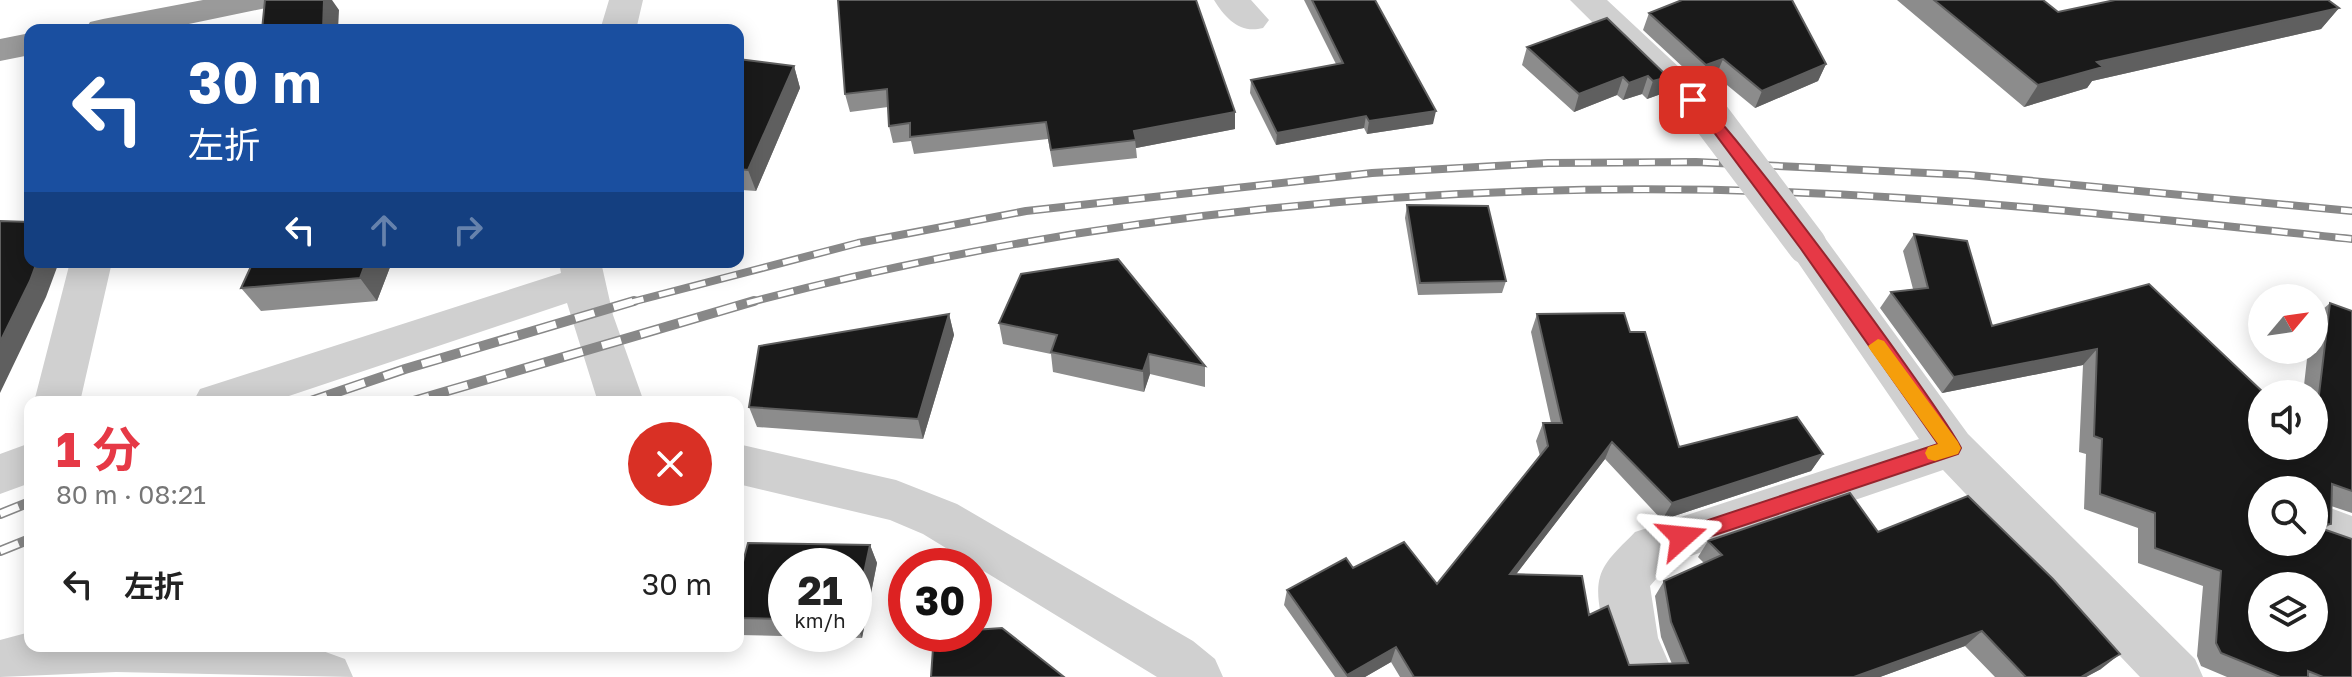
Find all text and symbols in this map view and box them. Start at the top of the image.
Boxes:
text: 30 m [188,48,322,115]
icon: left [56,56,160,160]
pin [1659,66,1727,134]
icon: arrive [1671,78,1715,122]
text: 左折 [188,123,260,166]
icon: left [278,208,322,252]
icon: ahead [362,208,406,252]
icon: right [446,208,490,252]
north arrow [2248,284,2328,364]
map controls [2248,284,2328,652]
button: sound [2248,380,2328,460]
text: 1 分 [56,420,141,478]
button: close [628,422,712,506]
button: search [2248,476,2328,556]
text: 80 m · 08:21 [56,479,206,510]
position arrow [1640,495,1724,579]
speed limit sign: 30 [888,548,992,652]
icon: left [56,562,100,606]
text: 30 m [642,566,712,602]
text: 21 [798,566,843,614]
text: 左折 [124,568,184,604]
button: layers [2248,572,2328,652]
text: km/h [795,608,845,632]

